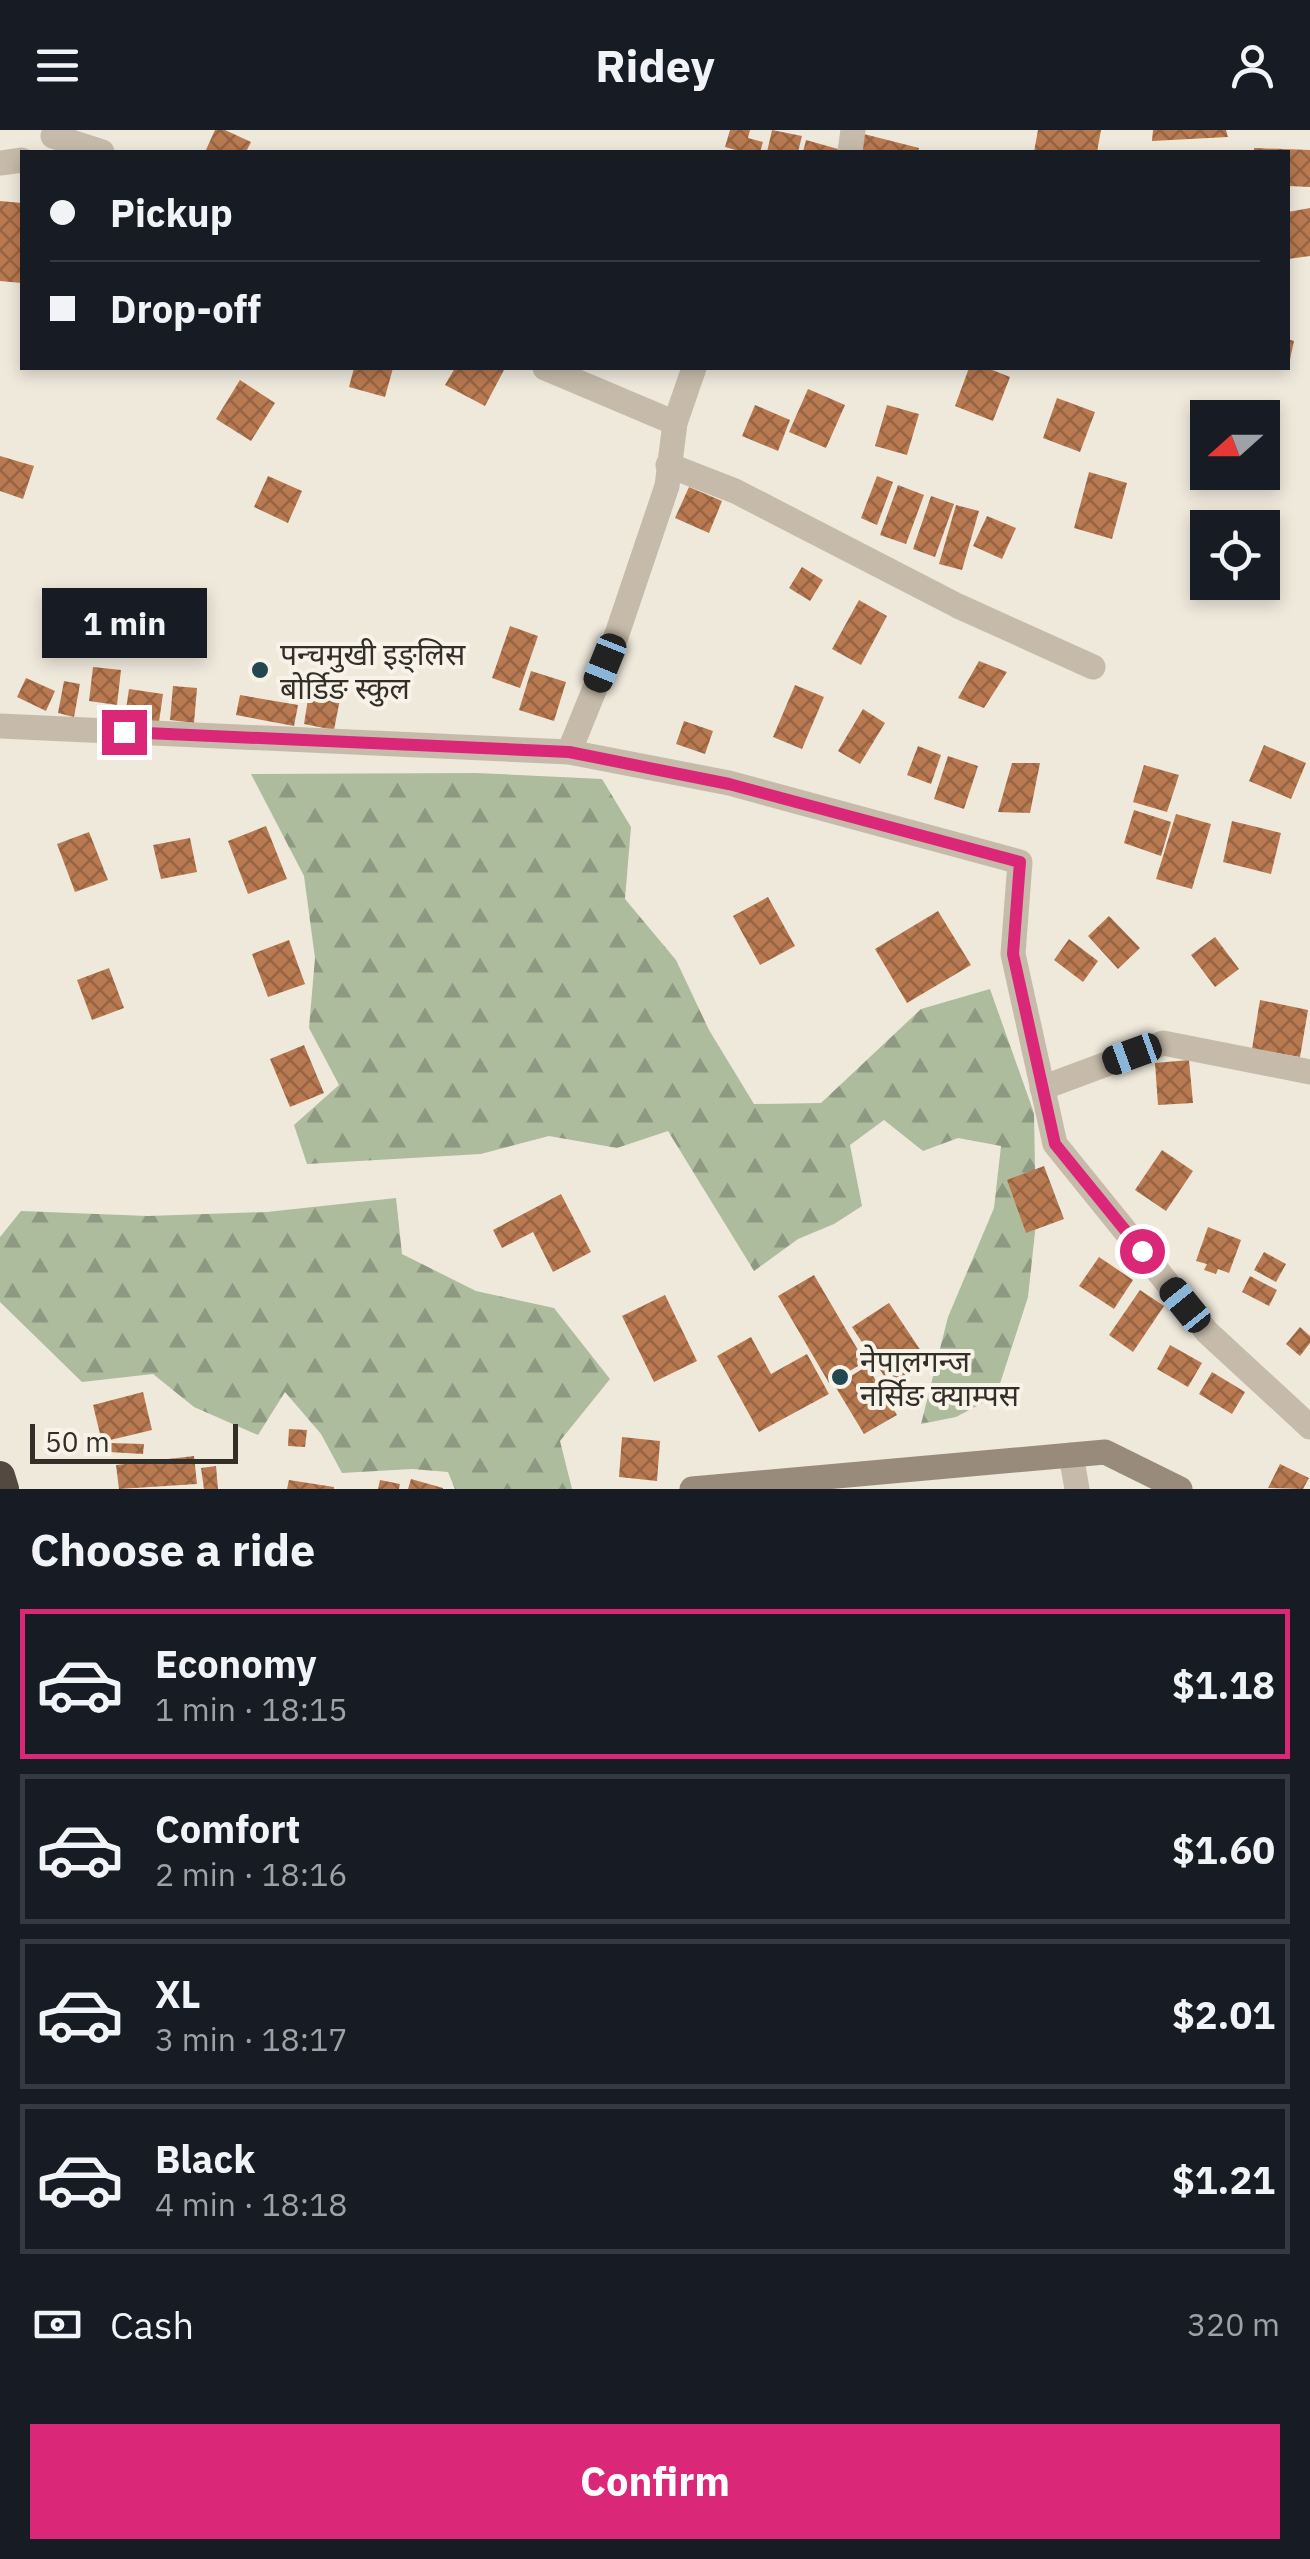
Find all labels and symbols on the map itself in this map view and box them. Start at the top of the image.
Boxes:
north arrow [1190,400,1280,490]
callout: 1 min [42,587,206,657]
car [580,630,630,696]
place label: पन्चमुखी इङ्लिस बोर्डिङ स्कुल [280,634,466,707]
marker: पन्चमुखी इङ्लिस बोर्डिङ स्कुल [249,659,271,681]
route end [102,710,147,755]
car [1099,1030,1165,1078]
route start [1120,1229,1165,1274]
car [1154,1272,1216,1338]
place label: नेपालगन्ज नर्सिङ क्याम्पस [860,1341,1020,1414]
marker: नेपालगन्ज नर्सिङ क्याम्पस [829,1366,851,1388]
scale bar [30,1419,238,1464]

